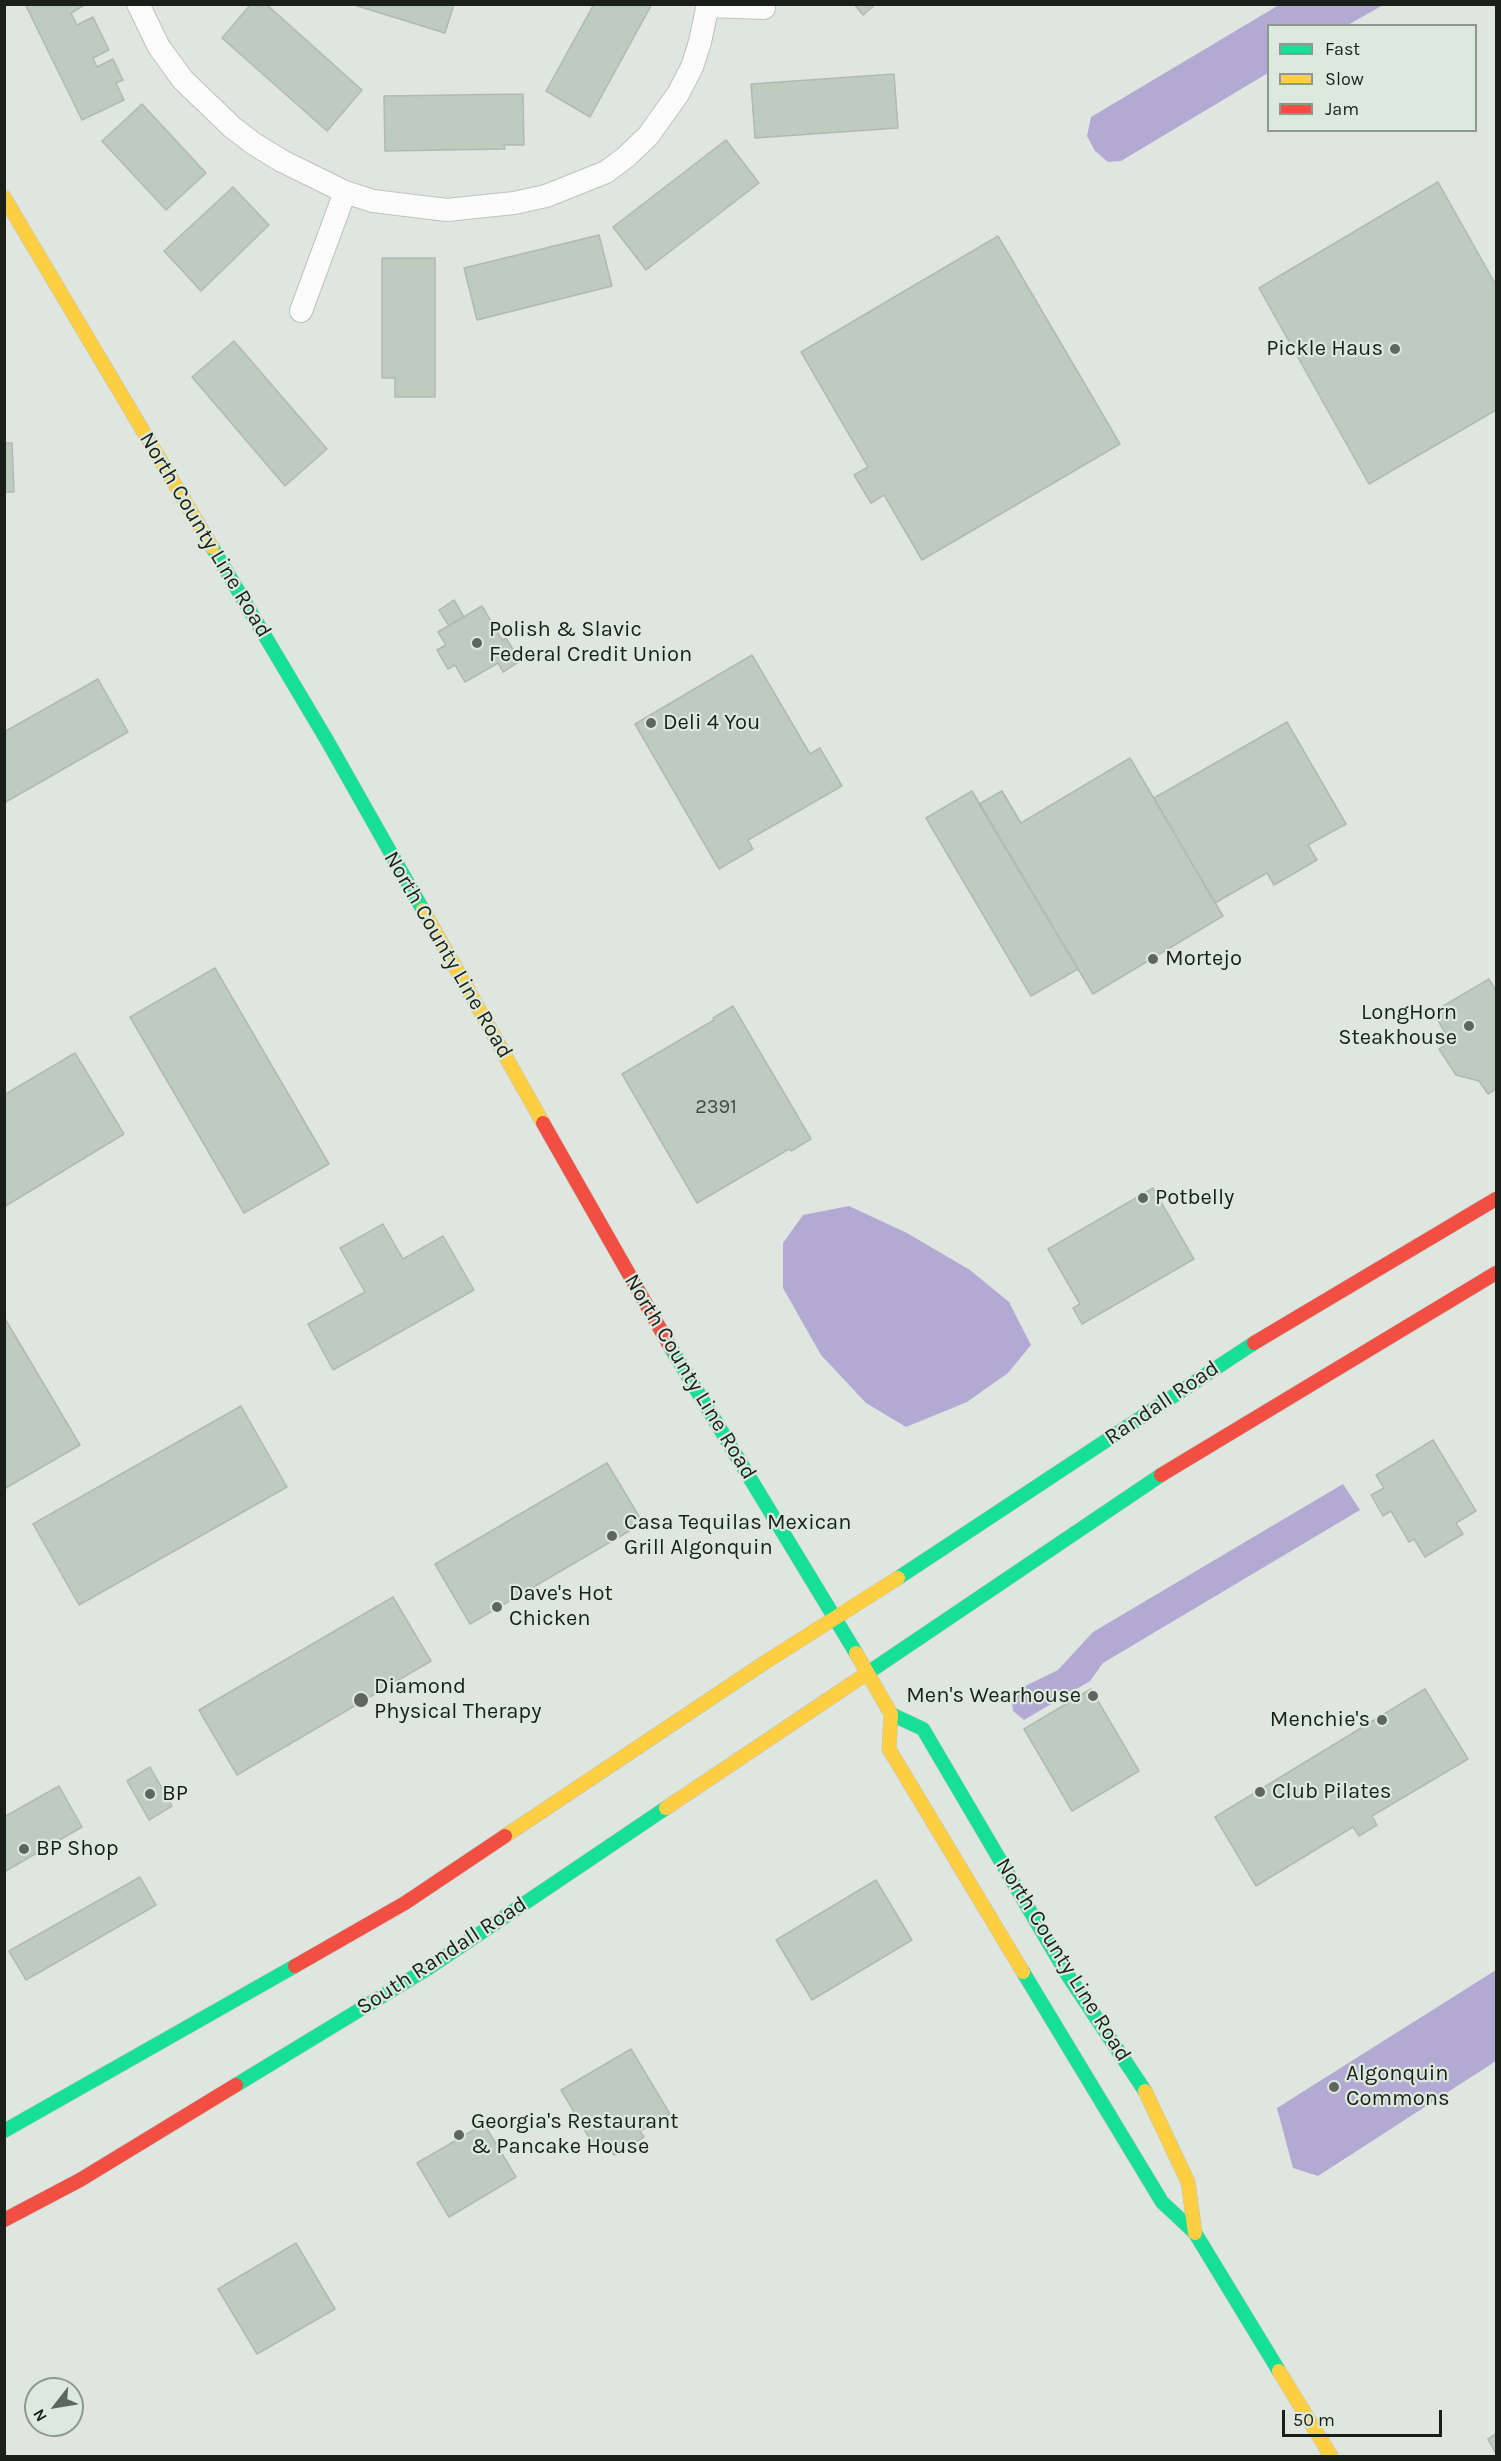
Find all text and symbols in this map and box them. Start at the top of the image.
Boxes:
legend [1267,24,1477,132]
text: Fast [1325,38,1360,60]
text: Slow [1325,68,1364,90]
text: Jam [1325,98,1359,120]
place label: Pickle Haus [1266,336,1383,362]
marker: Pickle Haus [1388,342,1402,356]
street label: North County Line Road [133,428,277,642]
place label: Polish & Slavic Federal Credit Union [489,617,692,668]
marker: Polish & Slavic Federal Credit Union [470,636,484,650]
place label: Deli 4 You [663,710,760,736]
marker: Deli 4 You [644,716,658,730]
street label: North County Line Road [378,847,518,1063]
place label: Mortejo [1165,946,1242,972]
marker: Mortejo [1146,952,1160,966]
place label: LongHorn Steakhouse [1338,1000,1457,1052]
marker: LongHorn Steakhouse [1462,1019,1476,1033]
house number: 2391 [695,1095,737,1119]
place label: Potbelly [1155,1185,1234,1211]
marker: Potbelly [1136,1191,1150,1205]
street label: North County Line Road [618,1270,762,1484]
street label: Randall Road [1100,1355,1224,1451]
place label: Casa Tequilas Mexican Grill Algonquin [624,1510,851,1562]
marker: Casa Tequilas Mexican Grill Algonquin [605,1529,619,1543]
place label: Dave's Hot Chicken [509,1581,613,1633]
marker: Dave's Hot Chicken [490,1600,504,1614]
place label: Diamond Physical Therapy [374,1674,541,1726]
place label: Men's Wearhouse [906,1683,1081,1709]
marker: Men's Wearhouse [1086,1689,1100,1703]
marker: Diamond Physical Therapy [352,1691,370,1709]
place label: Menchie's [1270,1707,1370,1733]
marker: Menchie's [1375,1713,1389,1727]
place label: Club Pilates [1272,1779,1391,1805]
place label: BP [162,1781,188,1807]
marker: Club Pilates [1253,1785,1267,1799]
marker: BP [143,1787,157,1801]
place label: BP Shop [36,1836,119,1862]
marker: BP Shop [17,1842,31,1856]
street label: North County Line Road [990,1853,1136,2067]
street label: South Randall Road [352,1891,532,2021]
place label: Algonquin Commons [1346,2061,1450,2112]
marker: Algonquin Commons [1327,2080,1341,2094]
place label: Georgia's Restaurant & Pancake House [471,2109,679,2160]
marker: Georgia's Restaurant & Pancake House [452,2128,466,2142]
north arrow [24,2377,84,2437]
scale bar [1285,2398,1446,2436]
text: N [29,2406,51,2425]
text: 50 m [1293,2409,1335,2431]

